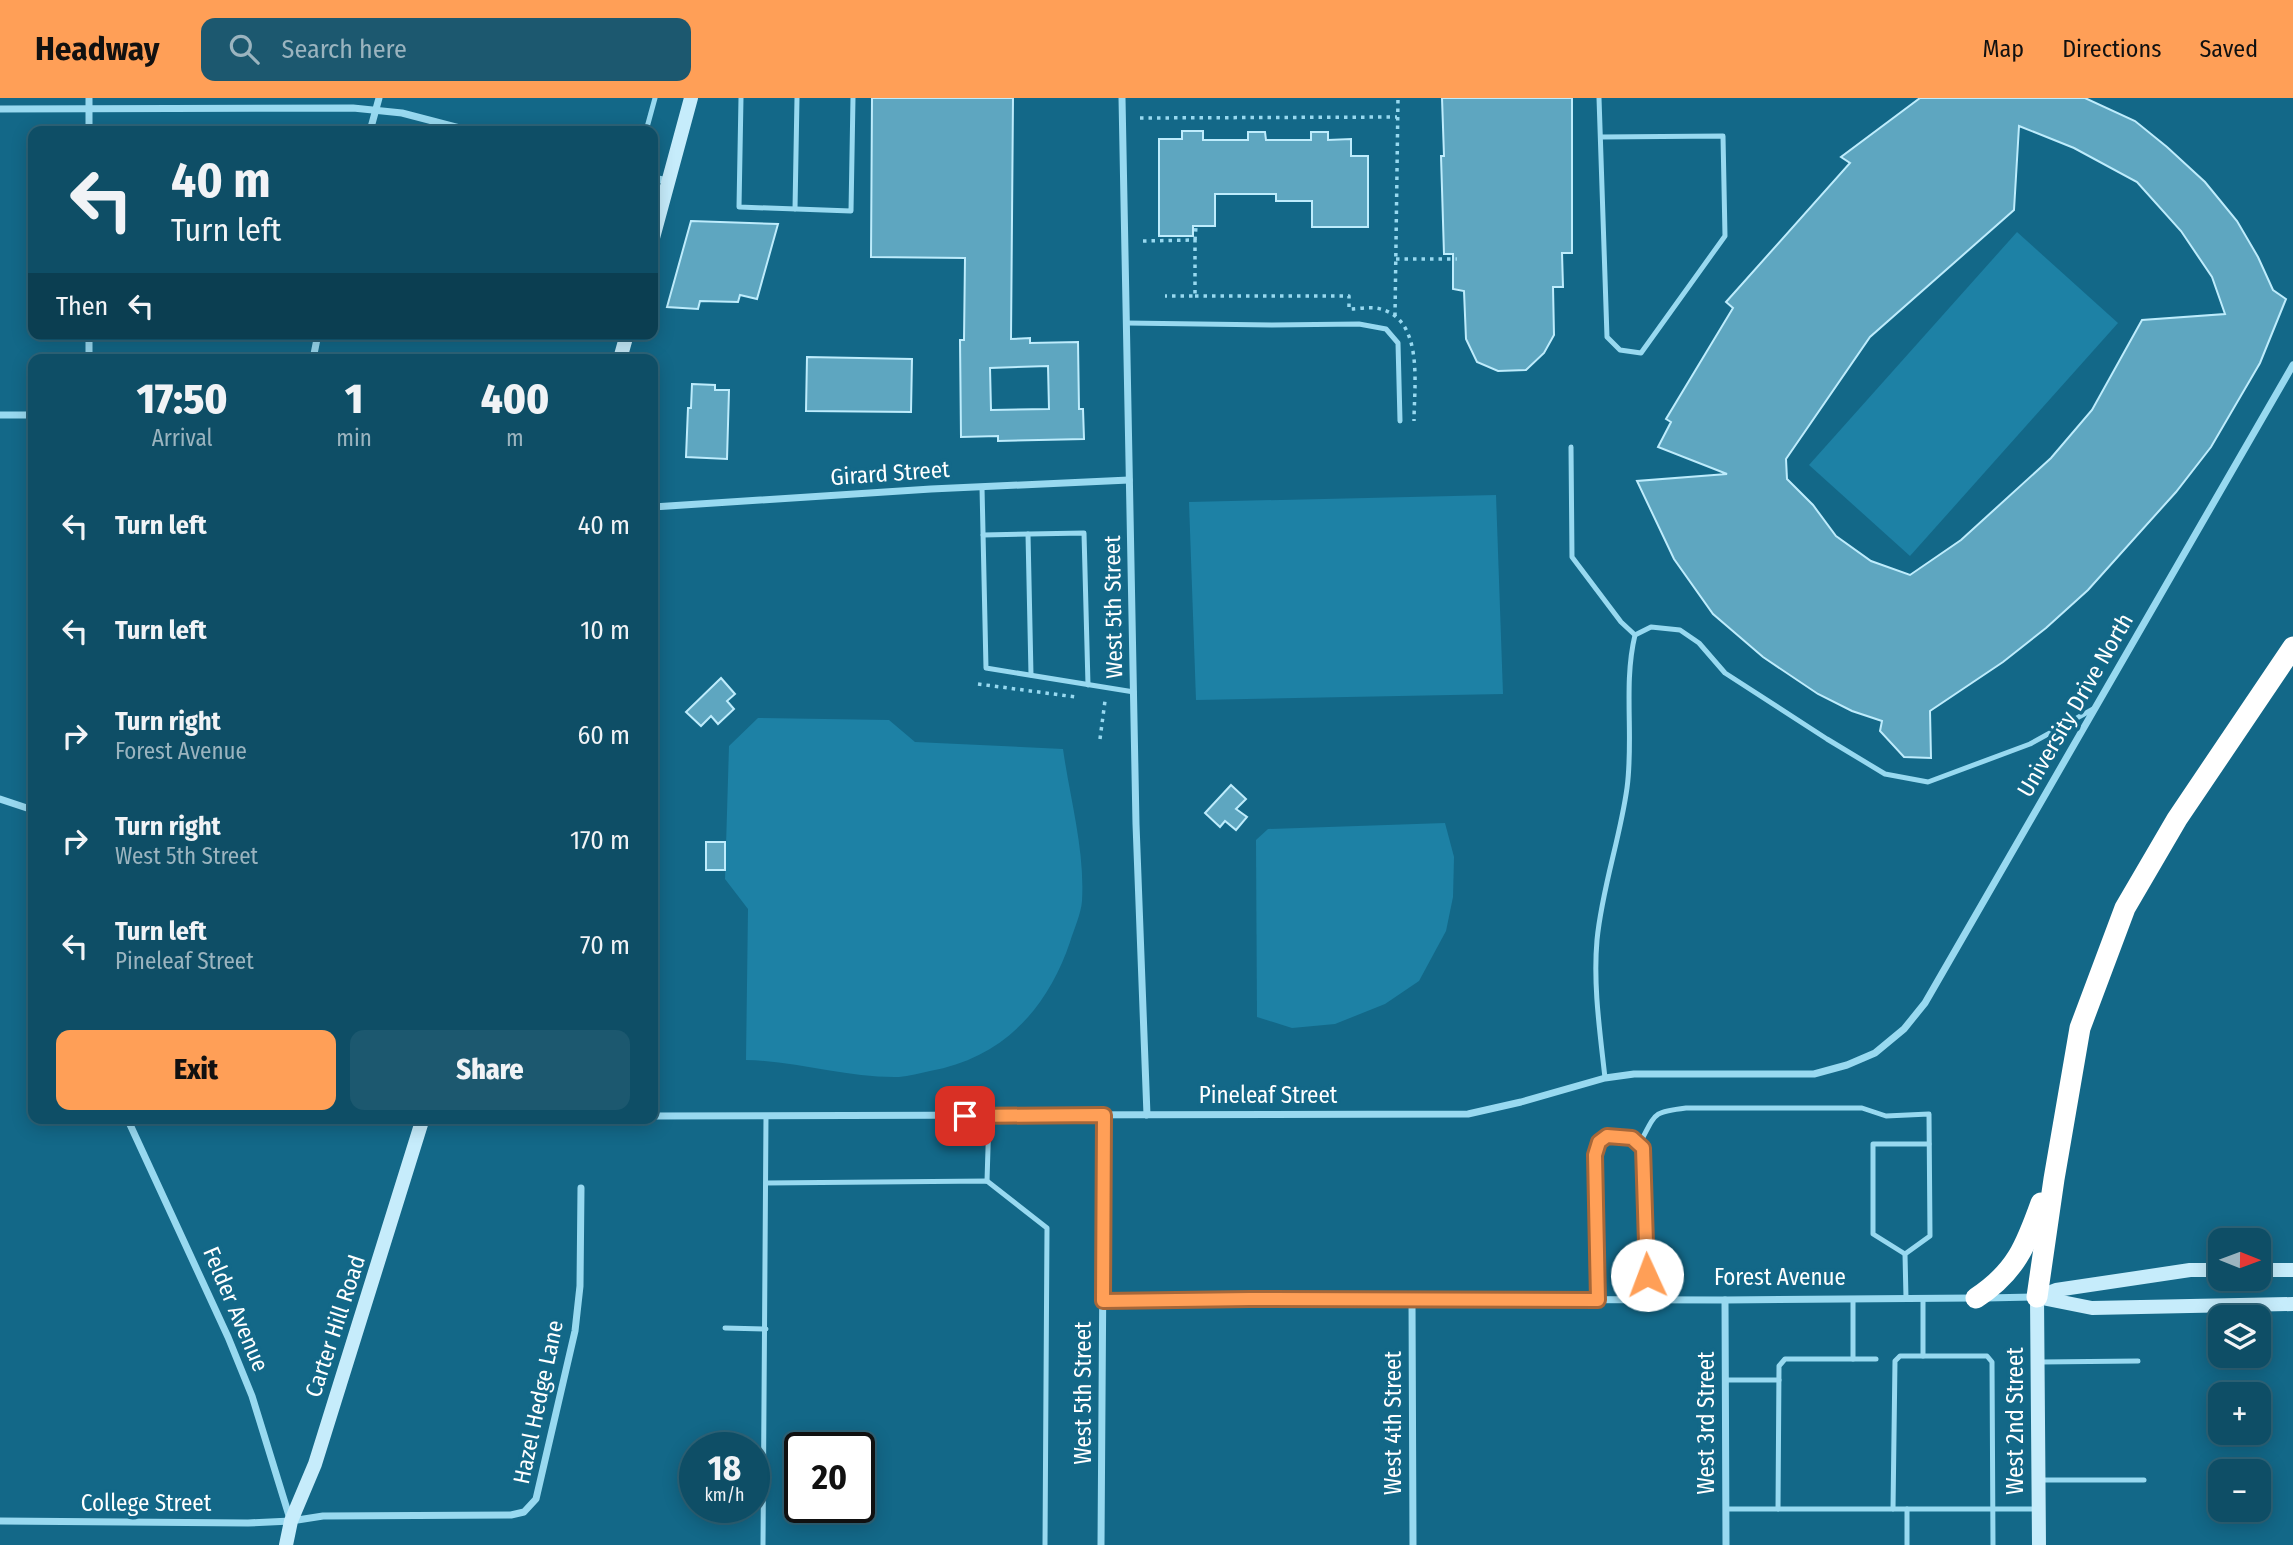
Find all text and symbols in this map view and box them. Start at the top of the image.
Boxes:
search box [201,18,691,81]
text: Headway [35,29,159,69]
icon: search [225,30,263,68]
text: Search here [281,34,407,65]
text: Map [1983,35,2024,63]
text: Directions [2062,35,2161,63]
text: Saved [2199,35,2258,63]
text: 40 m [171,151,271,210]
icon: left [56,154,147,245]
text: Turn left [171,211,281,249]
icon: left [122,287,160,325]
text: Then [56,291,108,322]
text: 17:50 [137,374,228,424]
text: 1 [345,374,363,424]
text: 400 [481,374,549,424]
text: Arrival [152,424,213,452]
text: min [336,424,372,452]
text: m [506,424,524,452]
street label: Girard Street [830,455,951,491]
icon: left [56,507,94,545]
text: Turn left [115,510,207,541]
text: 40 m [578,510,630,541]
street label: West 5th Street [1098,535,1128,679]
street label: University Drive North [2011,608,2139,802]
icon: left [56,612,94,650]
text: Turn left [115,615,207,646]
text: 10 m [580,615,630,646]
text: Turn right [115,706,221,737]
icon: right [56,717,94,755]
text: 60 m [577,720,630,751]
text: Forest Avenue [115,737,247,765]
text: Turn right [115,811,221,842]
icon: right [56,822,94,860]
text: 170 m [570,825,630,856]
text: West 5th Street [115,842,258,870]
text: Turn left [115,916,207,947]
icon: left [56,927,94,965]
text: 70 m [580,930,630,961]
text: Pineleaf Street [115,947,254,975]
button: Exit [56,1030,336,1110]
button: Share [350,1030,630,1110]
street label: Pineleaf Street [1199,1081,1338,1109]
pin [935,1086,995,1146]
icon: arrive [946,1097,984,1135]
north arrow [2208,1228,2272,1292]
map controls [2208,1228,2271,1522]
position arrow [1610,1238,1684,1312]
street label: Felder Avenue [197,1242,275,1376]
street label: Carter Hill Road [299,1251,371,1401]
street label: Forest Avenue [1714,1263,1846,1291]
button: layers [2208,1305,2271,1368]
street label: Hazel Hedge Lane [507,1318,569,1486]
street label: West 5th Street [1069,1321,1097,1465]
street label: West 2nd Street [2001,1347,2029,1495]
street label: West 4th Street [1379,1351,1407,1495]
street label: West 3rd Street [1692,1351,1720,1495]
button: + [2208,1382,2271,1445]
speed limit sign: 20 [784,1432,875,1523]
text: 18 [708,1447,741,1489]
button: − [2208,1459,2271,1522]
text: km/h [704,1484,745,1506]
street label: College Street [81,1489,212,1517]

